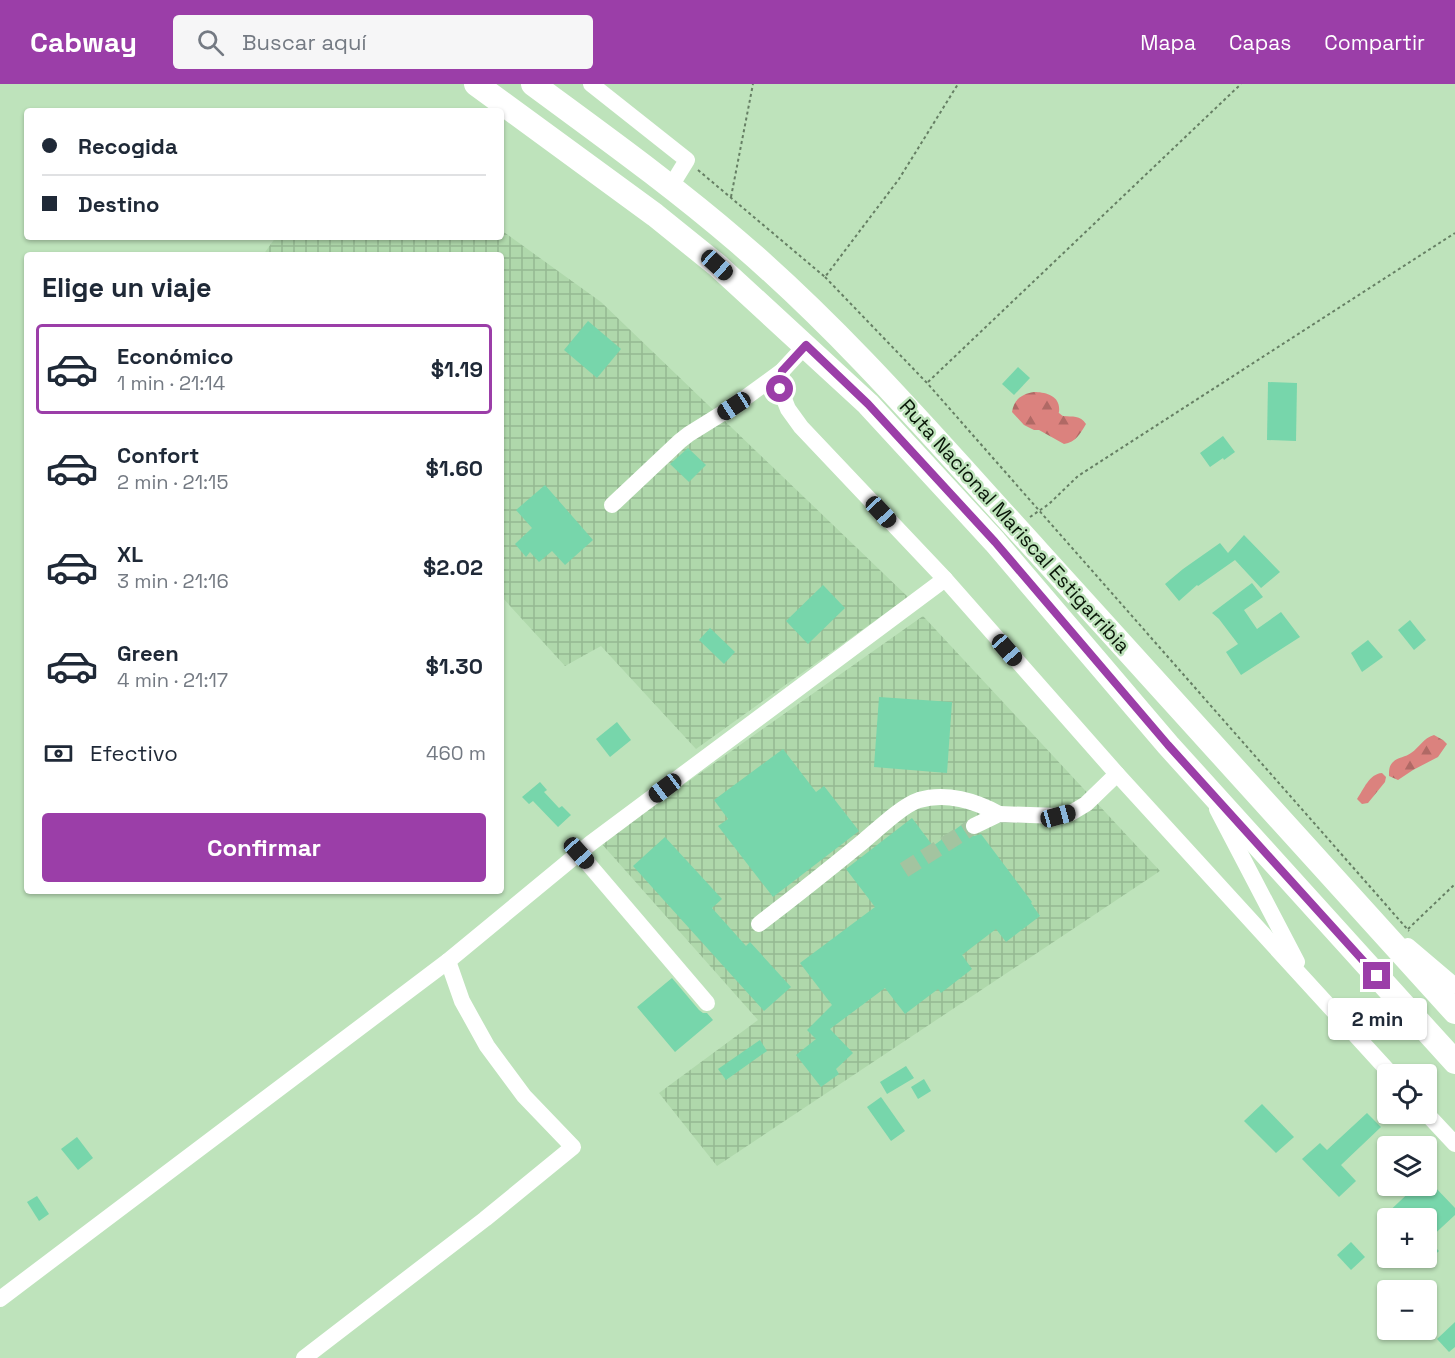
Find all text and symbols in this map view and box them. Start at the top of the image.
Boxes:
search box [173,15,593,69]
text: Cabway [30,24,137,60]
icon: search [194,26,227,59]
text: Buscar aquí [242,28,367,56]
text: Mapa [1140,29,1196,56]
text: Capas [1229,29,1291,56]
text: Compartir [1324,29,1425,56]
text: Recogida [78,132,178,160]
text: Destino [78,190,160,218]
car [698,246,736,284]
text: Elige un viaje [42,270,212,305]
icon: car [45,342,99,396]
text: Económico [117,342,234,370]
text: $1.19 [431,355,483,383]
text: 1 min · 21:14 [117,370,225,396]
route start [766,375,793,402]
car [714,389,754,423]
street label: Ruta Nacional Mariscal Estigarribia [894,394,1136,658]
icon: car [45,441,99,495]
text: Confort [117,441,199,469]
text: $1.60 [426,454,483,482]
text: 2 min · 21:15 [117,469,228,495]
car [862,493,900,531]
icon: car [45,540,99,594]
text: XL [117,540,143,568]
text: $2.02 [423,553,483,581]
text: 3 min · 21:16 [117,568,229,594]
car [988,631,1026,669]
icon: car [45,639,99,693]
text: Green [117,639,179,667]
text: $1.30 [426,652,483,680]
text: 4 min · 21:17 [117,667,228,693]
icon: cash [42,737,75,770]
text: Efectivo [90,739,178,767]
text: 460 m [426,740,486,766]
car [645,770,685,806]
car [1038,803,1078,829]
button: Confirmar [42,813,486,882]
car [560,834,598,872]
route end [1363,962,1390,989]
callout: 2 min [1328,997,1426,1039]
text: 2 min [1352,1006,1403,1032]
map controls [1377,1064,1437,1340]
button: locate [1377,1064,1437,1124]
button: layers [1377,1136,1437,1196]
button: + [1377,1208,1437,1268]
button: − [1377,1280,1437,1340]

